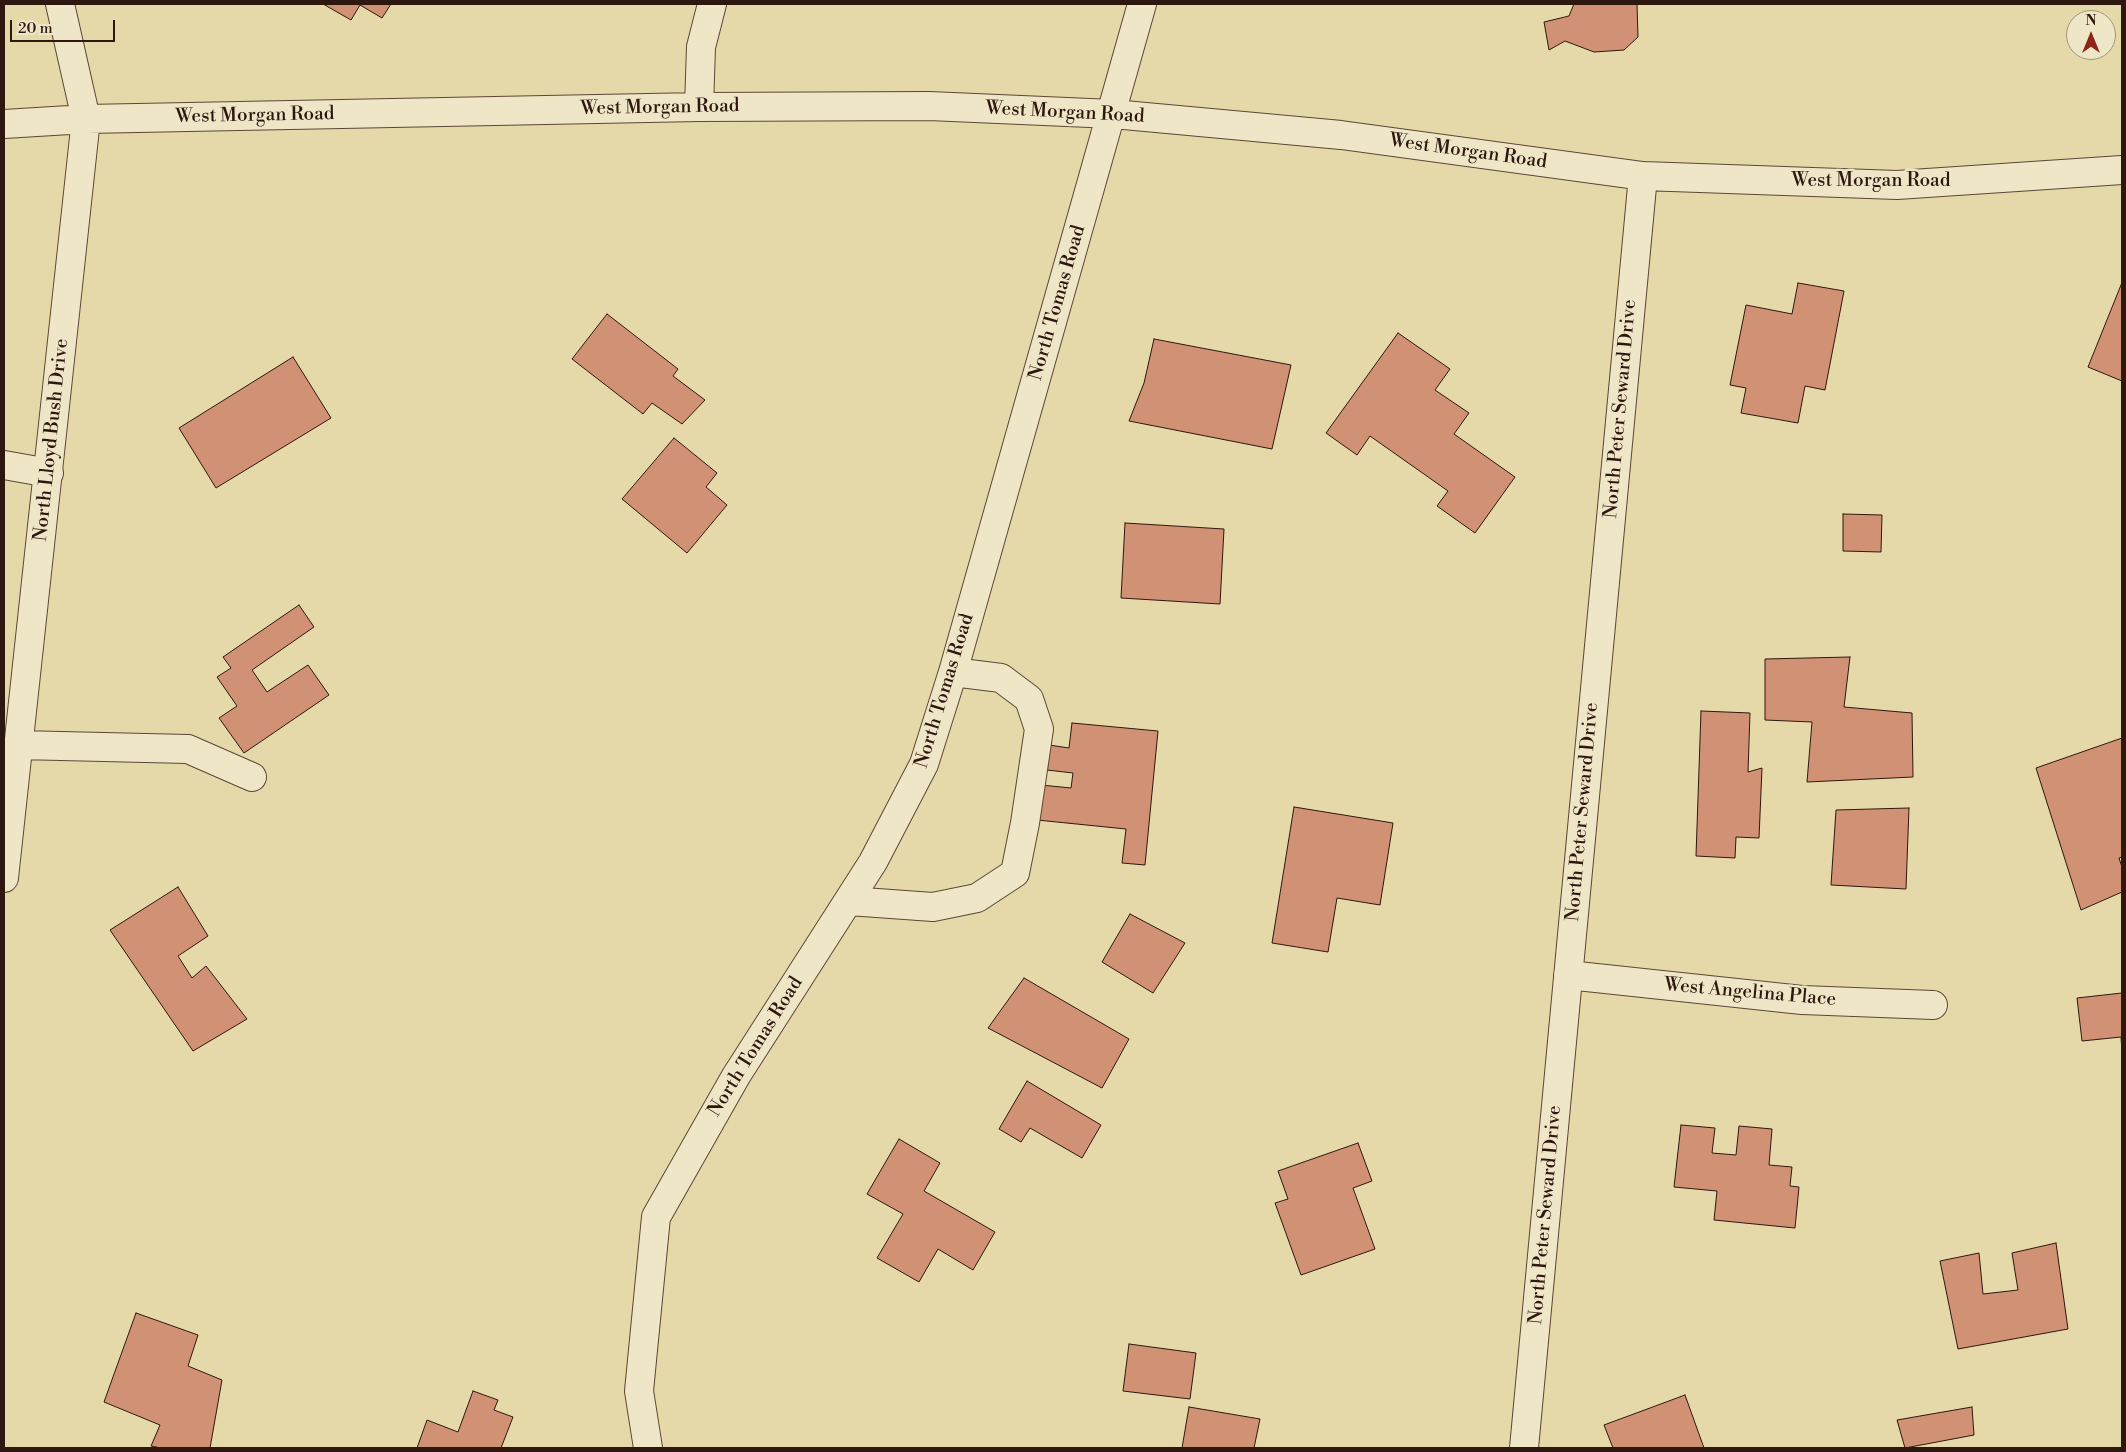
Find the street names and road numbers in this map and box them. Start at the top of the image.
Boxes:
street label: West Morgan Road [580,95,740,121]
street label: West Morgan Road [985,97,1145,129]
street label: West Morgan Road [175,103,335,129]
street label: West Morgan Road [1388,130,1548,174]
street label: West Morgan Road [1791,170,1951,192]
street label: North Tomas Road [1025,223,1091,383]
street label: North Peter Seward Drive [1600,299,1642,519]
street label: North Lloyd Bush Drive [30,337,74,543]
street label: North Tomas Road [911,611,979,771]
street label: North Peter Seward Drive [1562,702,1604,922]
street label: North Tomas Road [704,973,808,1121]
street label: West Angelina Place [1663,974,1837,1012]
street label: North Peter Seward Drive [1525,1105,1567,1325]

